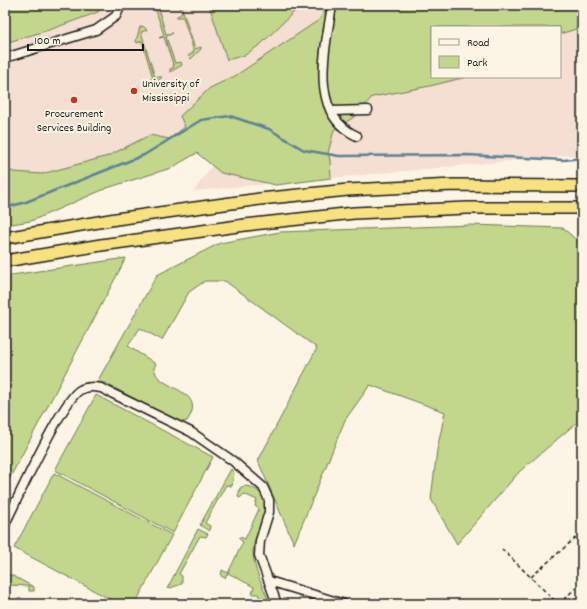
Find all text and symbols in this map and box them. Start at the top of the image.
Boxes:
scale bar [28,26,143,52]
legend [431,26,561,78]
text: 100 m [34,33,61,50]
text: Road [467,35,489,52]
text: Park [467,55,488,72]
place label: University of Mississippi [142,76,200,107]
marker: University of Mississippi [129,86,139,96]
marker: Procurement Services Building [69,95,79,105]
place label: Procurement Services Building [37,106,111,137]

